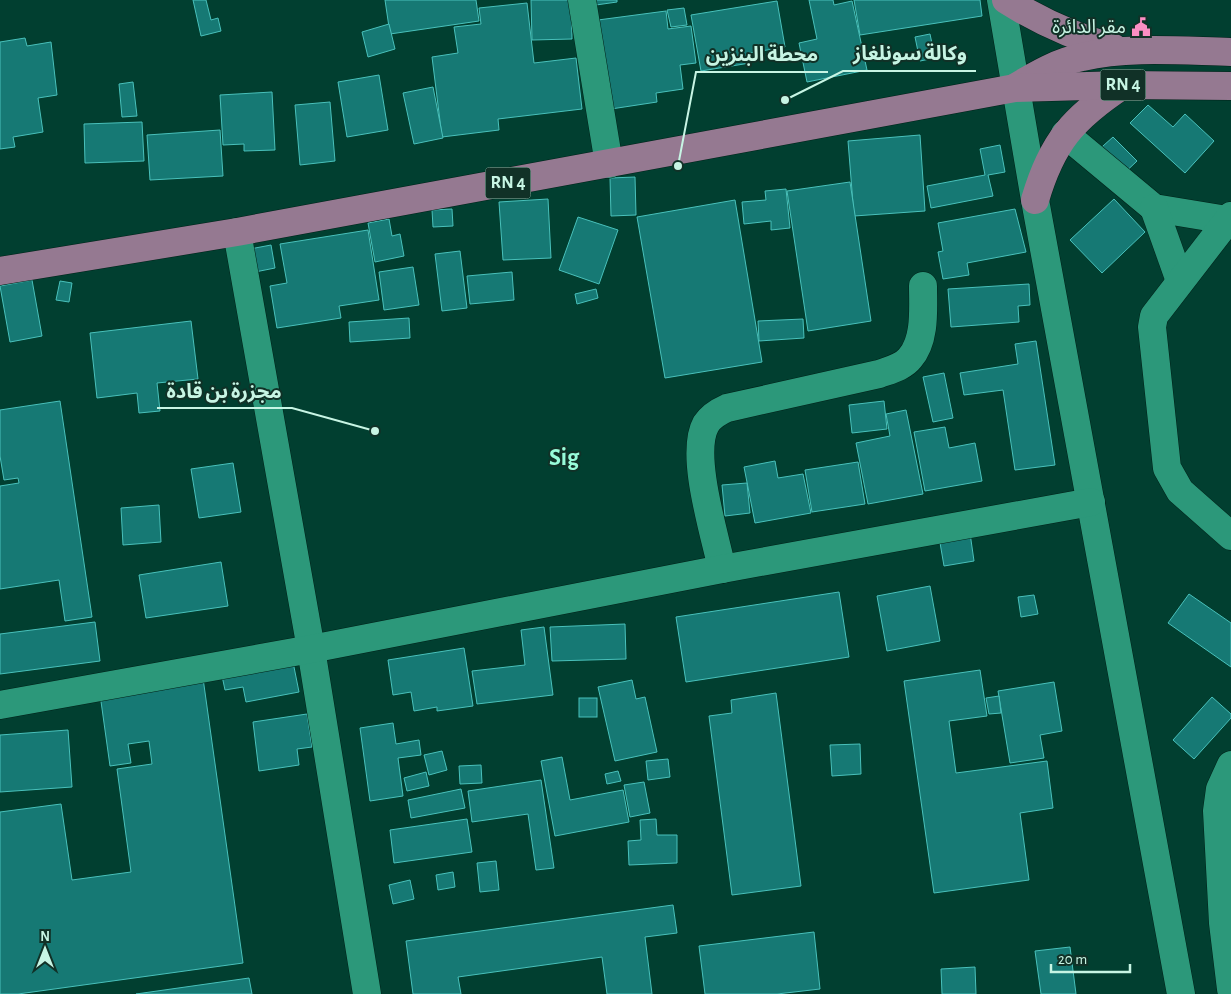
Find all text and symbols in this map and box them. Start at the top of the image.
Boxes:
public building icon: مقر الدائرة [1130,16,1152,38]
place label: مقر الدائرة [1052,18,1126,38]
callout: وكالة سونلغاز [843,36,976,71]
callout: محطة البنزين [696,37,828,72]
text: وكالة سونلغاز [852,43,967,65]
text: محطة البنزين [706,44,818,66]
road number: RN 4 [1100,70,1146,100]
road number: RN 4 [486,168,530,198]
callout: مجزرة بن قادة [157,373,292,408]
text: مجزرة بن قادة [166,381,282,403]
district label: Sig [549,446,580,470]
north arrow [20,924,70,974]
text: N [40,930,50,944]
scale bar [1051,942,1130,974]
text: 20 m [1058,952,1087,967]

